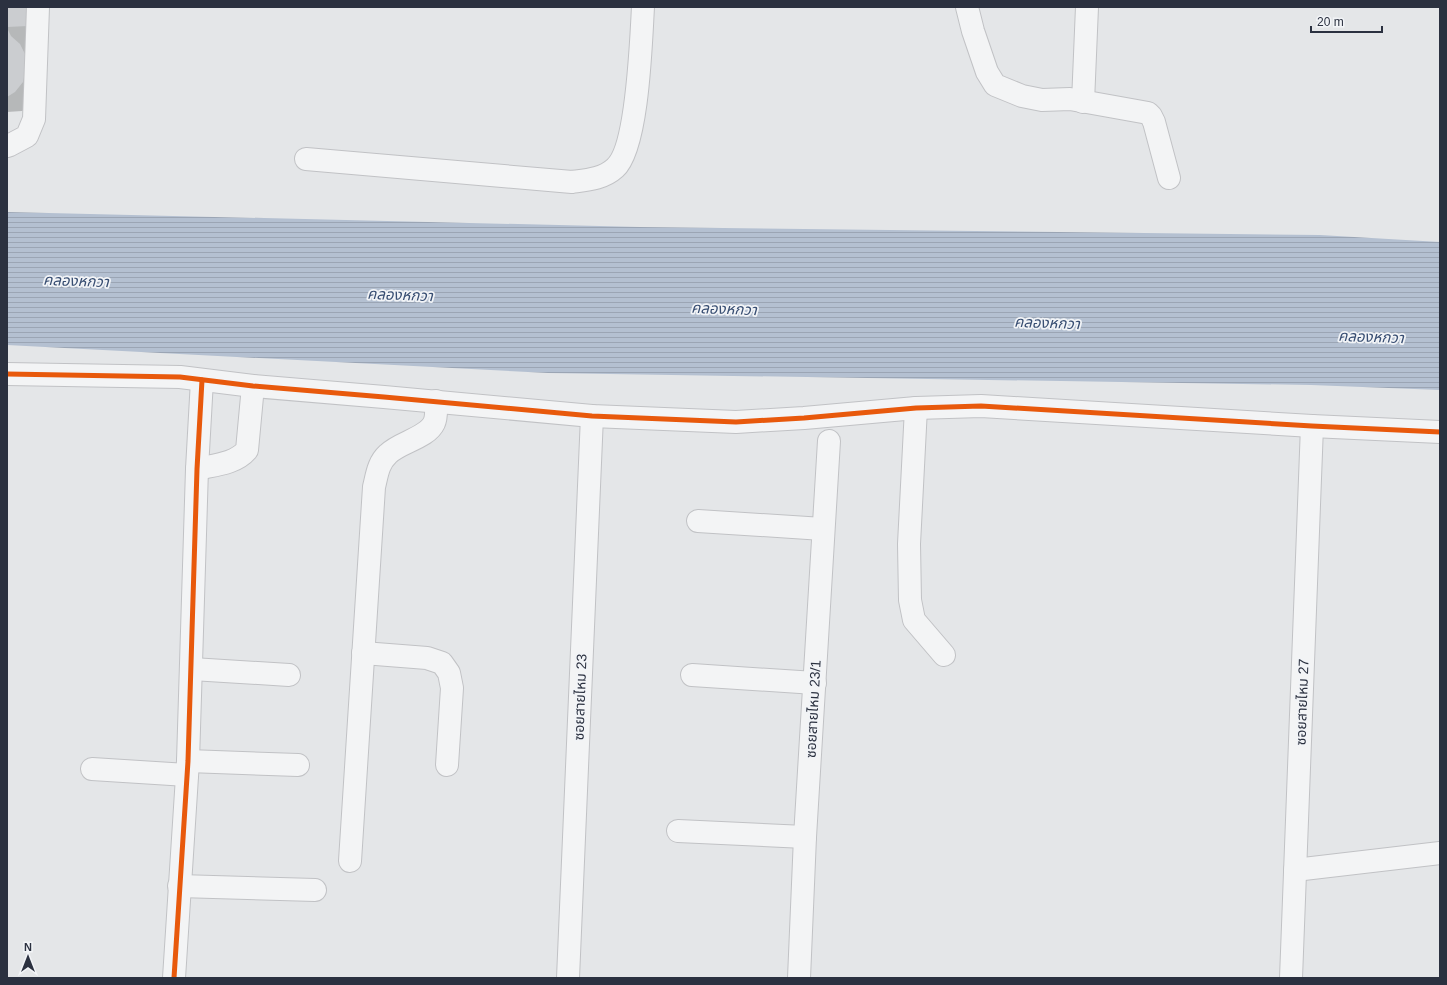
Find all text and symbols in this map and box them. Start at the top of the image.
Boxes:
scale bar [1311,8,1382,34]
text: 20 m [1317,15,1344,29]
water label: คลองหกวา [43,271,110,290]
water label: คลองหกวา [367,285,434,304]
water label: คลองหกวา [691,299,758,318]
water label: คลองหกวา [1014,313,1081,332]
water label: คลองหกวา [1338,327,1405,346]
street label: ซอยสายไหม 23 [570,653,590,741]
street label: ซอยสายไหม 27 [1292,658,1312,746]
street label: ซอยสายไหม 23/1 [802,659,824,759]
north arrow [8,937,48,977]
text: N [24,941,32,953]

